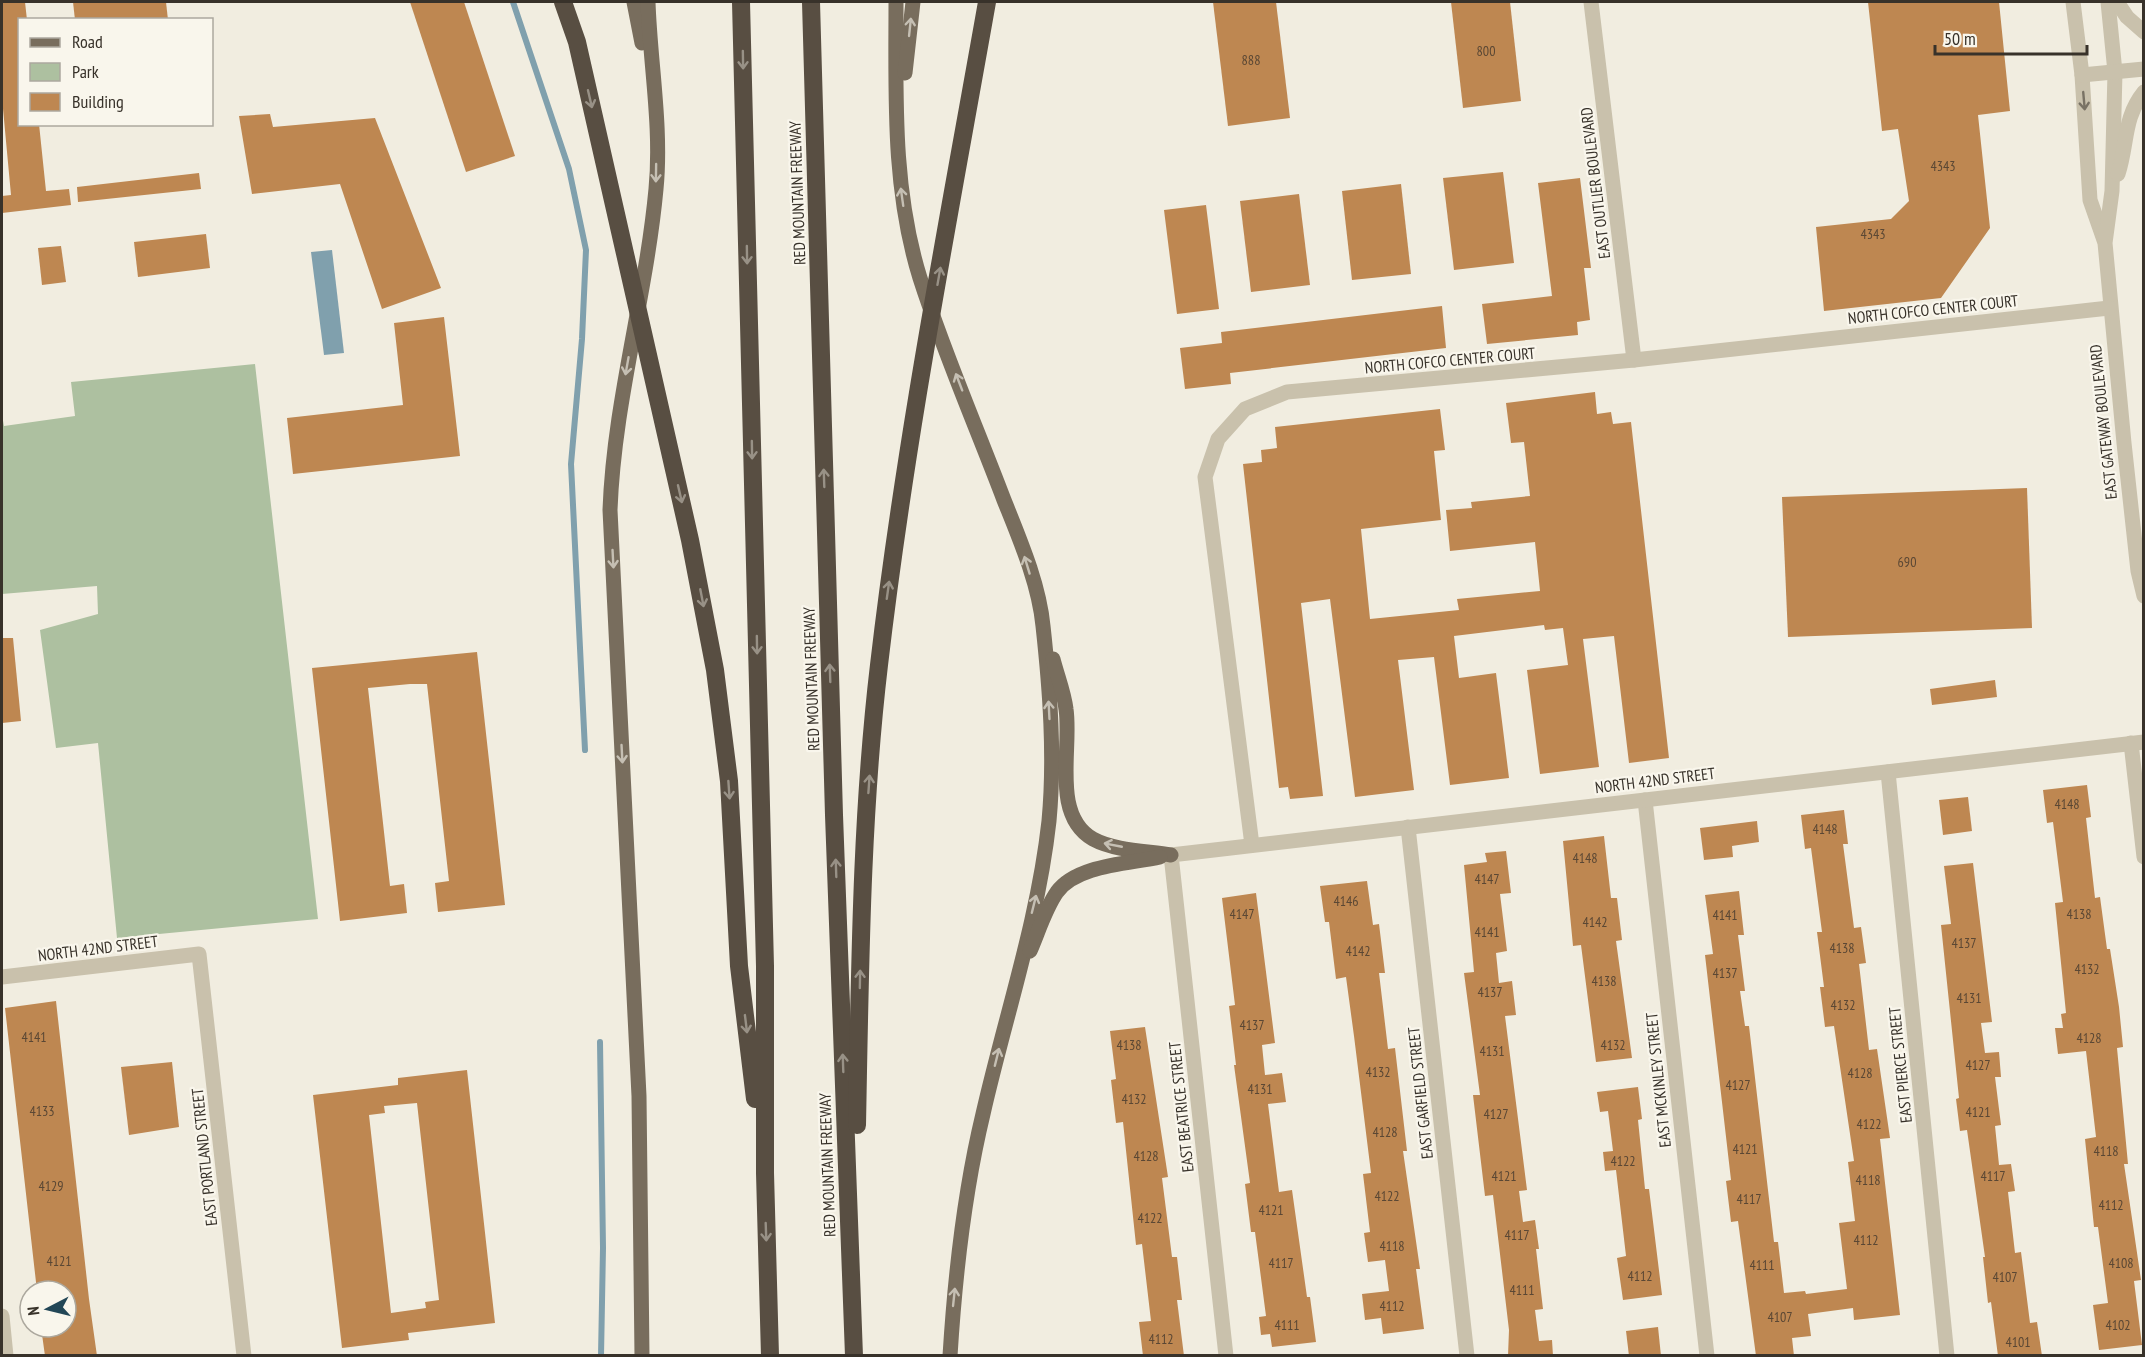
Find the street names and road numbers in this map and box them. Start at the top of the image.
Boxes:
street label: EAST OUTLIER BOULEVARD [1576,106,1614,260]
street label: RED MOUNTAIN FREEWAY [784,120,810,265]
street label: NORTH COFCO CENTER COURT [1847,290,2019,328]
street label: NORTH COFCO CENTER COURT [1364,343,1536,377]
street label: EAST GATEWAY BOULEVARD [2085,343,2121,501]
street label: RED MOUNTAIN FREEWAY [798,606,824,751]
street label: NORTH 42ND STREET [1594,763,1716,797]
street label: NORTH 42ND STREET [37,931,159,965]
street label: EAST PIERCE STREET [1884,1006,1916,1124]
street label: EAST MCKINLEY STREET [1641,1012,1675,1148]
street label: EAST GARFIELD STREET [1403,1026,1437,1160]
street label: EAST BEATRICE STREET [1164,1041,1198,1173]
street label: EAST PORTLAND STREET [187,1087,221,1227]
street label: RED MOUNTAIN FREEWAY [814,1092,840,1237]

